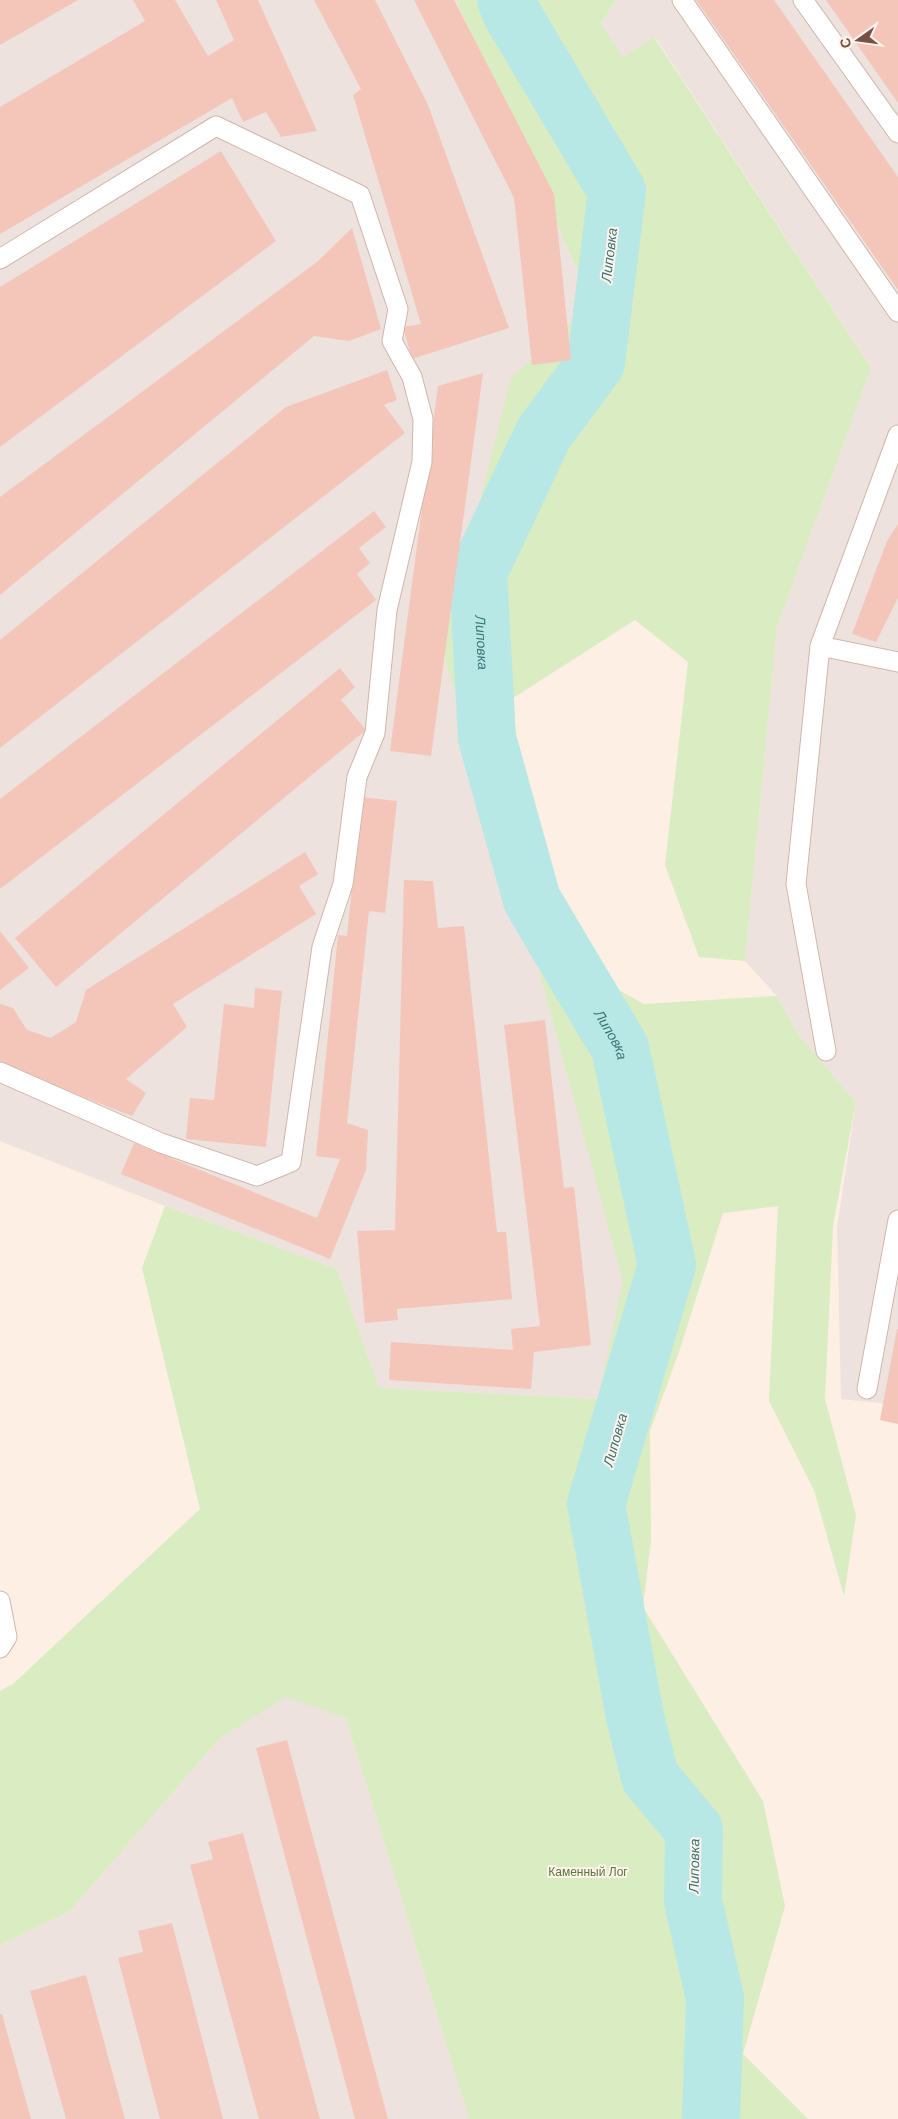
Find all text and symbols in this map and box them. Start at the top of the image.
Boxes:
north arrow [833,15,883,65]
text: С [836,36,854,50]
water label: Липовка [598,227,620,284]
water label: Липовка [472,614,491,671]
water label: Липовка [591,1006,630,1061]
water label: Липовка [600,1411,630,1469]
water label: Липовка [686,1838,702,1894]
park label: Каменный Лог [548,1865,628,1879]

